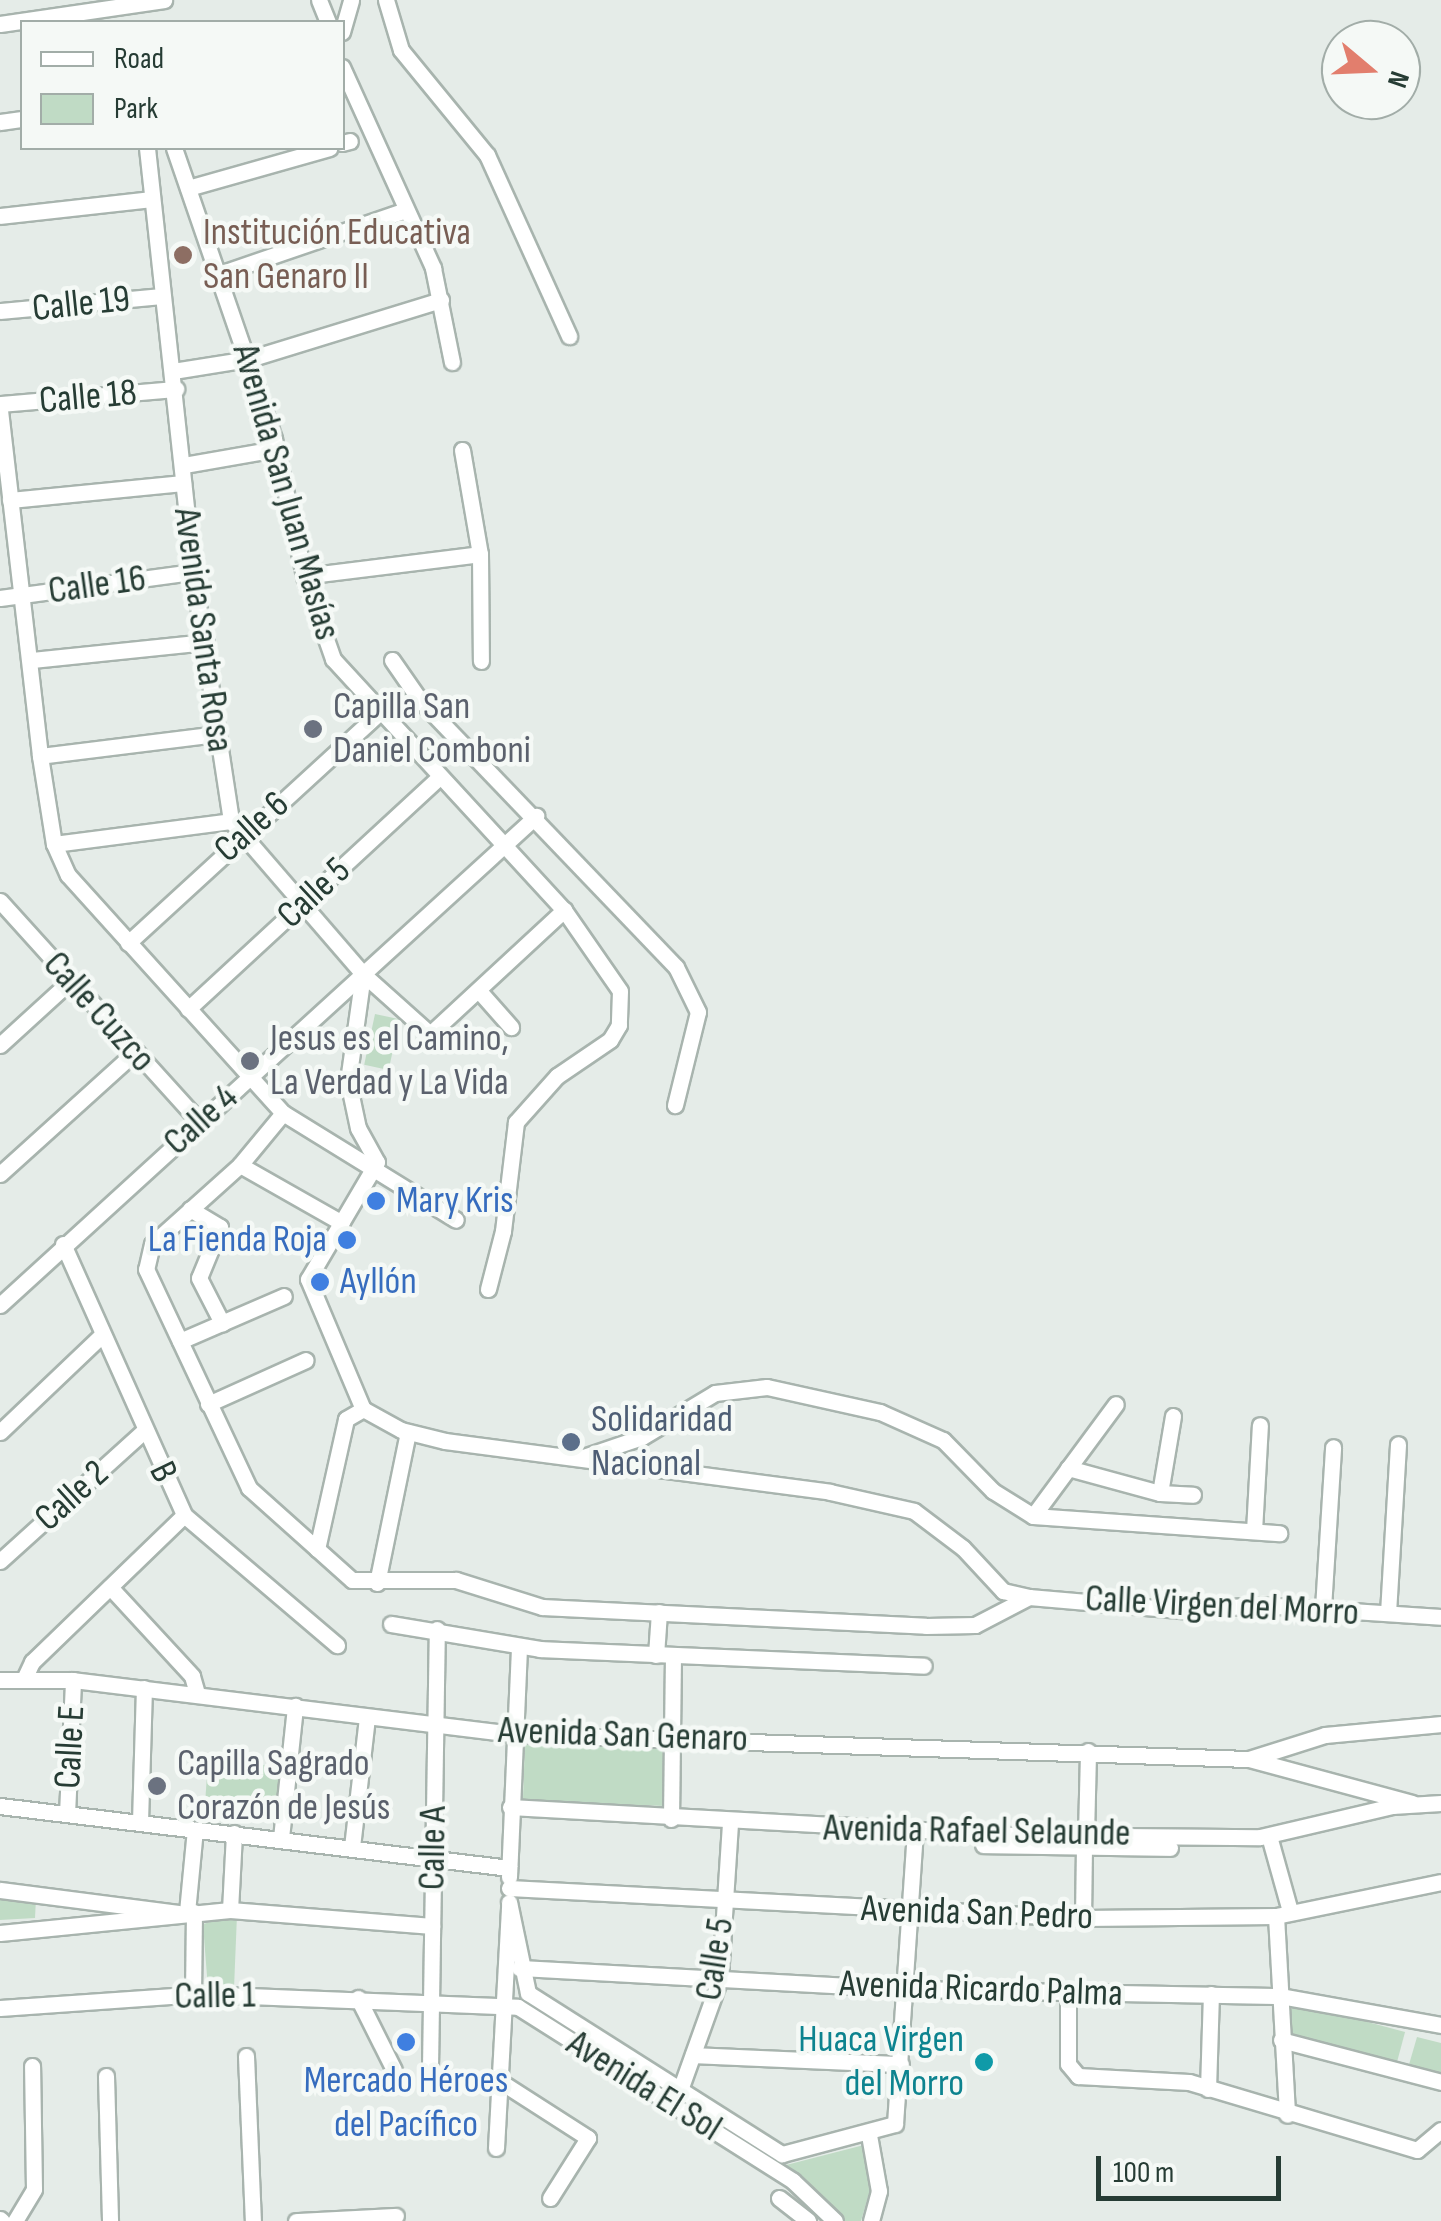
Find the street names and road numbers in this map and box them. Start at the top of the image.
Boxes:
street label: Calle 19 [30,276,132,332]
street label: Avenida San Juan Masías [222,339,350,645]
street label: Calle 18 [37,370,139,424]
street label: Avenida Santa Rosa [163,505,243,755]
street label: Calle 16 [45,556,149,614]
street label: Calle 6 [205,782,299,872]
street label: Calle 5 [268,848,360,938]
street label: Calle Cuzco [33,943,165,1081]
street label: Calle 4 [155,1075,247,1165]
street label: Calle 2 [26,1451,118,1541]
street label: B [139,1454,187,1490]
street label: Calle Virgen del Morro [1084,1576,1360,1636]
street label: Calle E [45,1704,95,1790]
street label: Avenida San Genaro [497,1708,749,1762]
street label: Calle A [409,1806,457,1890]
street label: Avenida Rafael Selaunde [823,1806,1131,1856]
street label: Avenida San Pedro [860,1886,1094,1940]
street label: Calle 5 [686,1914,744,2004]
street label: Avenida Ricardo Palma [839,1961,1123,2017]
street label: Calle 1 [174,1972,256,2020]
street label: Avenida El Sol [558,2021,730,2151]

